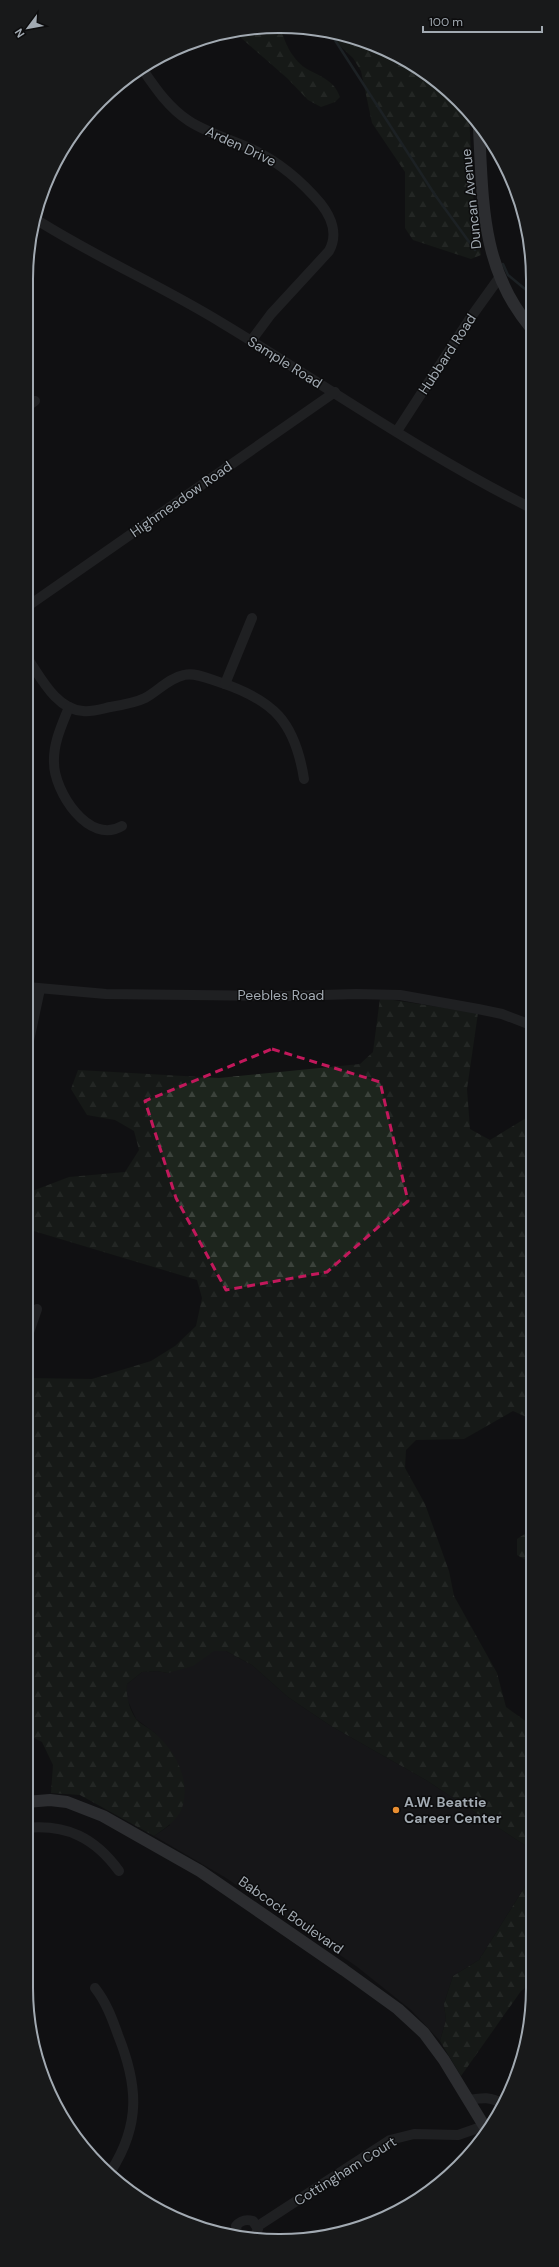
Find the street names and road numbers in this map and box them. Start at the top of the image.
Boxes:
street label: Arden Drive [203,122,279,170]
street label: Duncan Avenue [457,148,485,250]
street label: Hubbard Road [414,310,480,398]
street label: Sample Road [244,332,326,392]
street label: Highmeadow Road [126,457,236,541]
street label: Peebles Road [238,986,324,1004]
street label: Babcock Boulevard [235,1872,347,1958]
street label: Cottingham Court [291,2132,399,2210]

